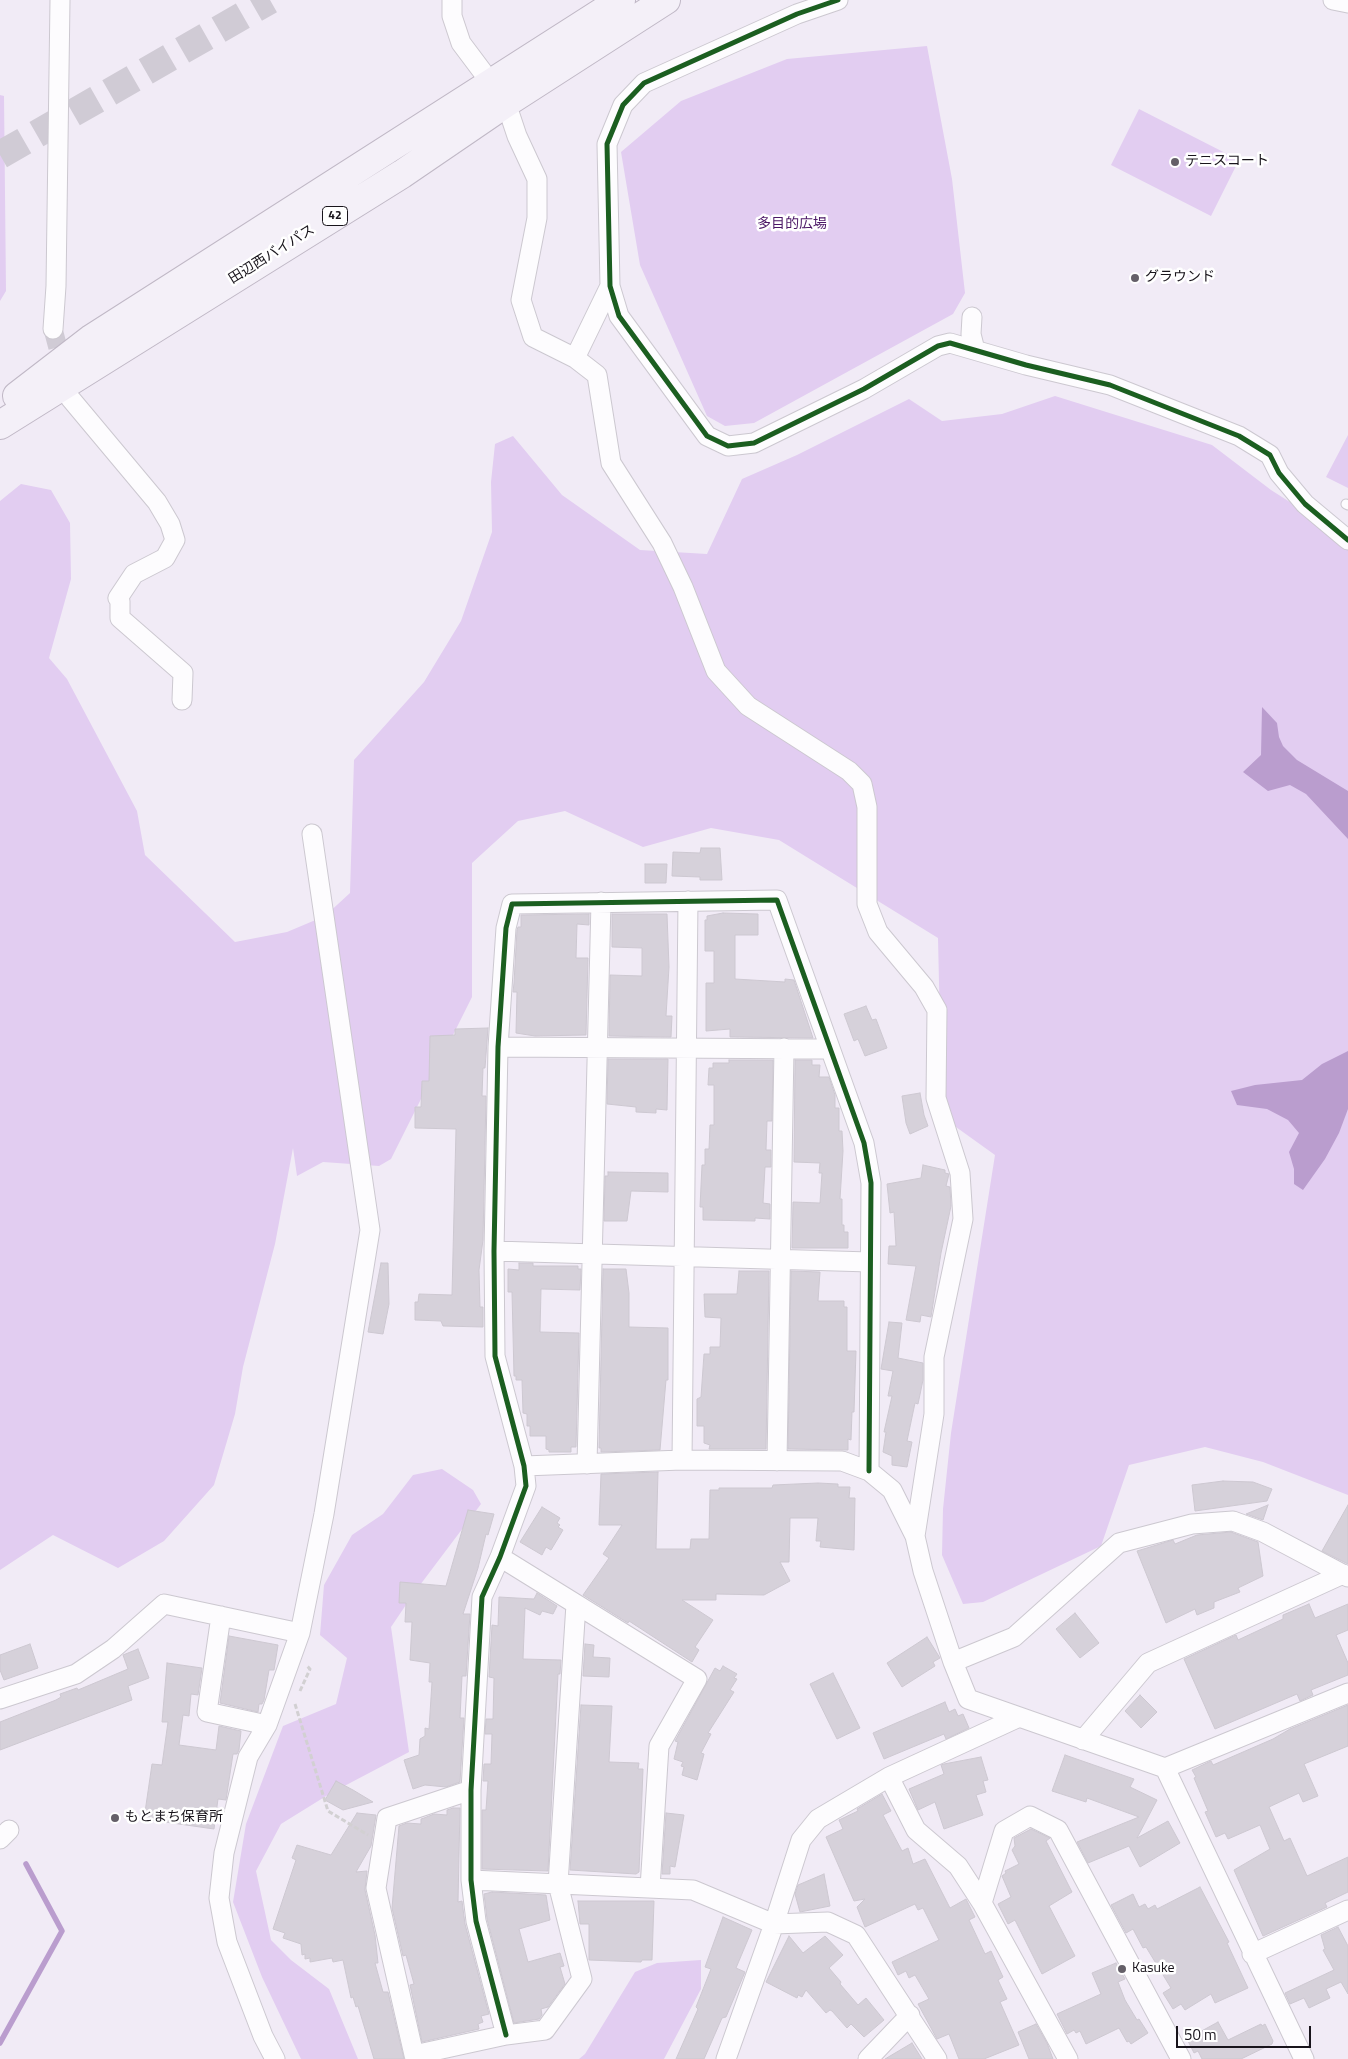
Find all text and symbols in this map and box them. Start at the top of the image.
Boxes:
place label: テニスコート [1185,154,1269,170]
marker: テニスコート [1169,156,1181,168]
road number: 42 [322,207,348,226]
park label: 多目的広場 [757,217,827,233]
street label: 田辺西バイパス [226,222,318,288]
place label: グラウンド [1145,270,1215,286]
marker: グラウンド [1129,272,1141,284]
place label: もとまち保育所 [125,1810,223,1826]
marker: もとまち保育所 [109,1812,121,1824]
place label: Kasuke [1132,1961,1175,1977]
marker: Kasuke [1116,1963,1128,1975]
scale bar [1178,2016,1313,2048]
text: 50 m [1184,2023,1217,2046]

